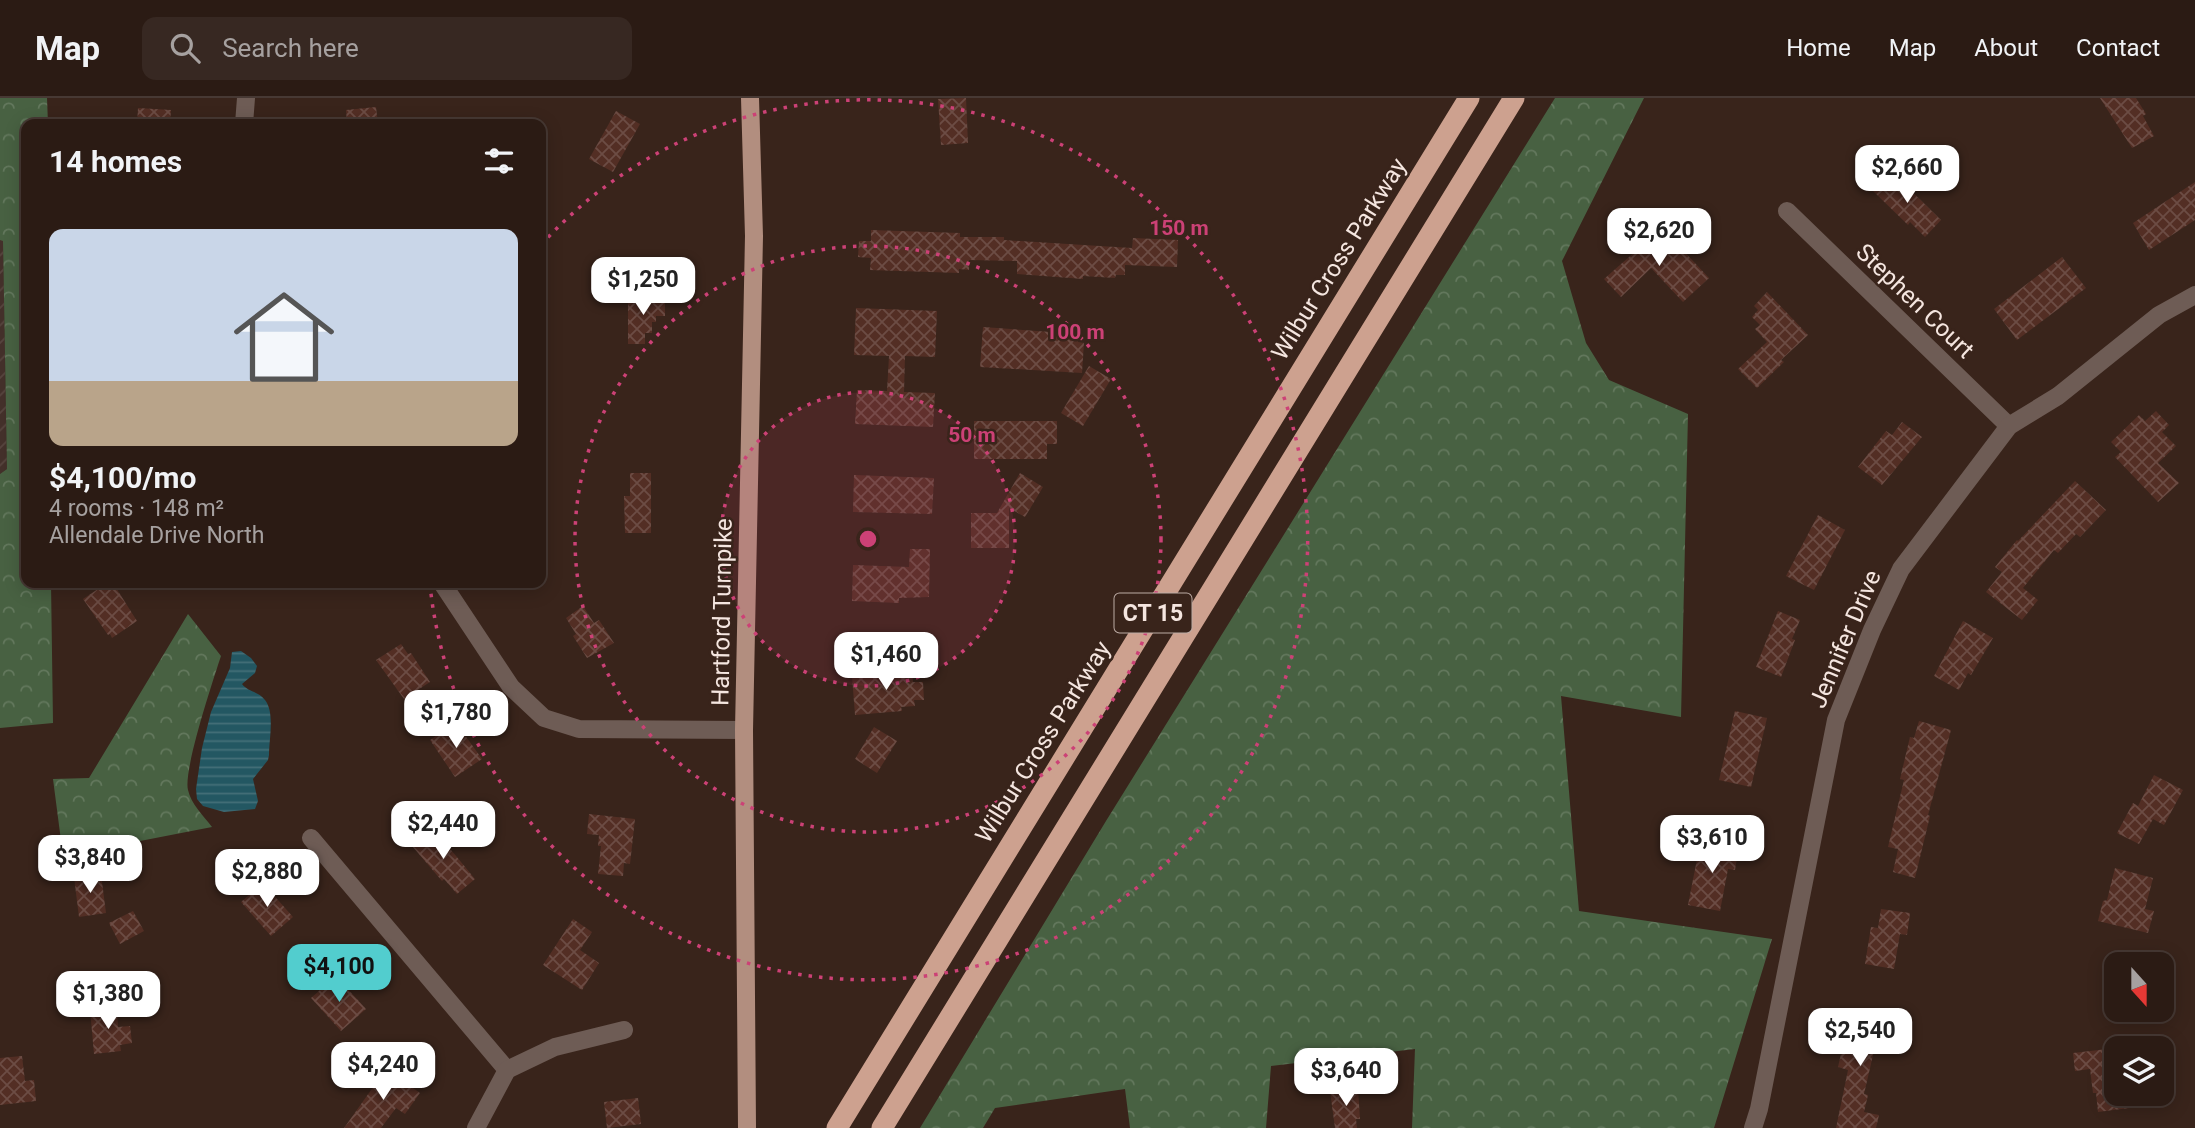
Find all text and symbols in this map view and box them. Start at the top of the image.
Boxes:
search box [142,17,632,80]
text: Map [35,29,100,68]
icon: search [166,29,204,67]
text: Search here [222,33,359,63]
text: Home [1786,34,1851,62]
text: Map [1889,34,1936,62]
text: About [1974,34,2038,62]
text: Contact [2076,34,2160,62]
icon: filters [480,142,518,180]
text: 14 homes [49,144,182,179]
pin: $2,660 [1850,146,1964,205]
street label: Wilbur Cross Parkway [1266,153,1413,365]
text: $2,660 [1871,154,1943,181]
pin: $2,620 [1602,208,1716,268]
text: 150 m [1149,216,1209,240]
text: $2,620 [1623,217,1695,244]
street label: Stephen Court [1850,238,1980,364]
pin: $1,250 [586,258,700,317]
text: $1,250 [607,266,679,293]
icon: home [221,274,347,400]
text: 100 m [1045,320,1105,344]
text: 50 m [948,423,996,447]
text: $4,100/mo [49,460,197,495]
text: 4 rooms · 148 m² [49,495,224,522]
street label: Hartford Turnpike [706,518,738,706]
text: Allendale Drive North [49,522,265,549]
centre of rings [856,527,880,551]
street label: Jennifer Drive [1803,566,1887,712]
road number: CT 15 [1114,593,1192,632]
pin: $1,460 [829,632,943,692]
street label: Wilbur Cross Parkway [970,636,1117,848]
text: $1,460 [850,641,922,668]
pin: $1,780 [399,690,513,750]
text: $1,780 [420,699,492,726]
pin: $2,440 [386,802,500,861]
text: $2,440 [407,810,479,837]
pin: $3,610 [1655,816,1769,875]
text: $3,610 [1676,824,1748,851]
pin: $3,840 [33,836,147,895]
text: $3,840 [54,844,126,871]
pin: $2,880 [210,850,324,909]
text: $2,880 [231,858,303,885]
pin: $4,100 [282,944,396,1004]
north arrow [2104,952,2174,1022]
map controls [2104,952,2174,1106]
text: $4,100 [303,953,375,980]
pin: $1,380 [51,972,165,1031]
text: $1,380 [72,980,144,1007]
pin: $2,540 [1803,1009,1917,1068]
text: $2,540 [1824,1017,1896,1044]
button: layers [2104,1036,2174,1106]
pin: $4,240 [326,1042,440,1102]
pin: $3,640 [1289,1048,1403,1108]
text: $4,240 [347,1051,419,1078]
text: $3,640 [1310,1057,1382,1084]

